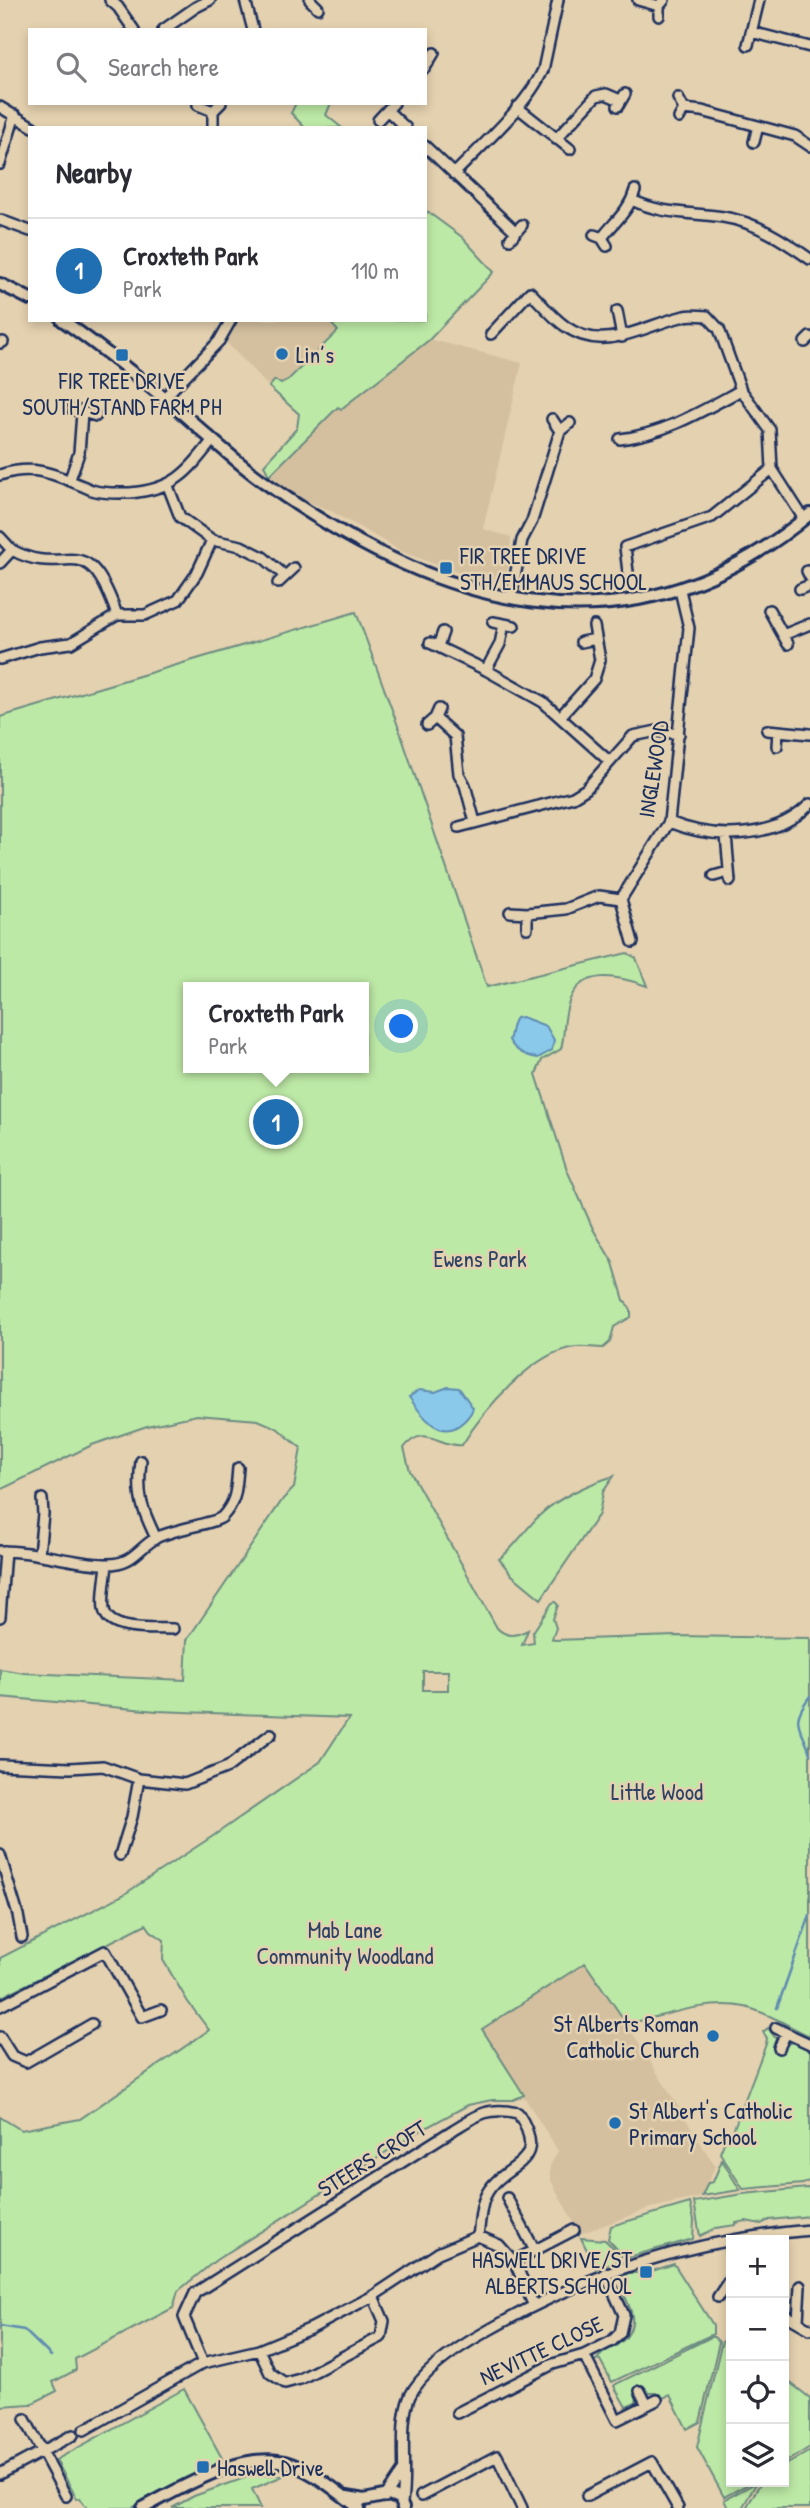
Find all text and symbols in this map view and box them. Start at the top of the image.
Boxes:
search box [28,28,427,105]
icon: search [52,48,90,86]
text: Search here [108,49,219,84]
text: Nearby [56,152,132,192]
text: Croxteth Park [123,238,258,273]
text: 1 [75,255,83,286]
text: 110 m [351,255,399,286]
text: Park [123,273,161,304]
place label: Lin’s [296,339,334,370]
marker: Lin’s [274,346,290,362]
marker: FIR TREE DRIVE SOUTH/STAND FARM PH [114,347,130,363]
place label: FIR TREE DRIVE SOUTH/STAND FARM PH [22,365,222,422]
place label: FIR TREE DRIVE STH/EMMAUS SCHOOL [459,540,647,597]
marker: FIR TREE DRIVE STH/EMMAUS SCHOOL [438,560,454,576]
street label: INGLEWOOD [630,718,676,820]
popup [183,982,369,1073]
text: Croxteth Park [208,995,344,1030]
your location [384,1009,418,1043]
text: Park [208,1030,247,1061]
pin: 1 [253,1096,299,1148]
park label: Ewens Park [434,1243,527,1274]
park label: Little Wood [611,1776,703,1807]
park label: Mab Lane Community Woodland [256,1914,434,1971]
place label: St Alberts Roman Catholic Church [554,2008,699,2065]
marker: St Alberts Roman Catholic Church [705,2028,721,2044]
place label: St Albert's Catholic Primary School [629,2095,792,2152]
street label: STEERS CROFT [312,2112,433,2204]
marker: St Albert's Catholic Primary School [607,2115,623,2131]
map controls [726,2235,789,2487]
button: + [726,2235,789,2298]
place label: HASWELL DRIVE/ST ALBERTS SCHOOL [472,2244,632,2301]
marker: HASWELL DRIVE/ST ALBERTS SCHOOL [638,2264,654,2280]
button: − [726,2298,789,2361]
street label: NEVITTE CLOSE [474,2308,608,2392]
button: locate [726,2361,789,2424]
button: layers [726,2424,789,2487]
place label: Haswell Drive [217,2452,324,2483]
marker: Haswell Drive [195,2459,211,2475]

